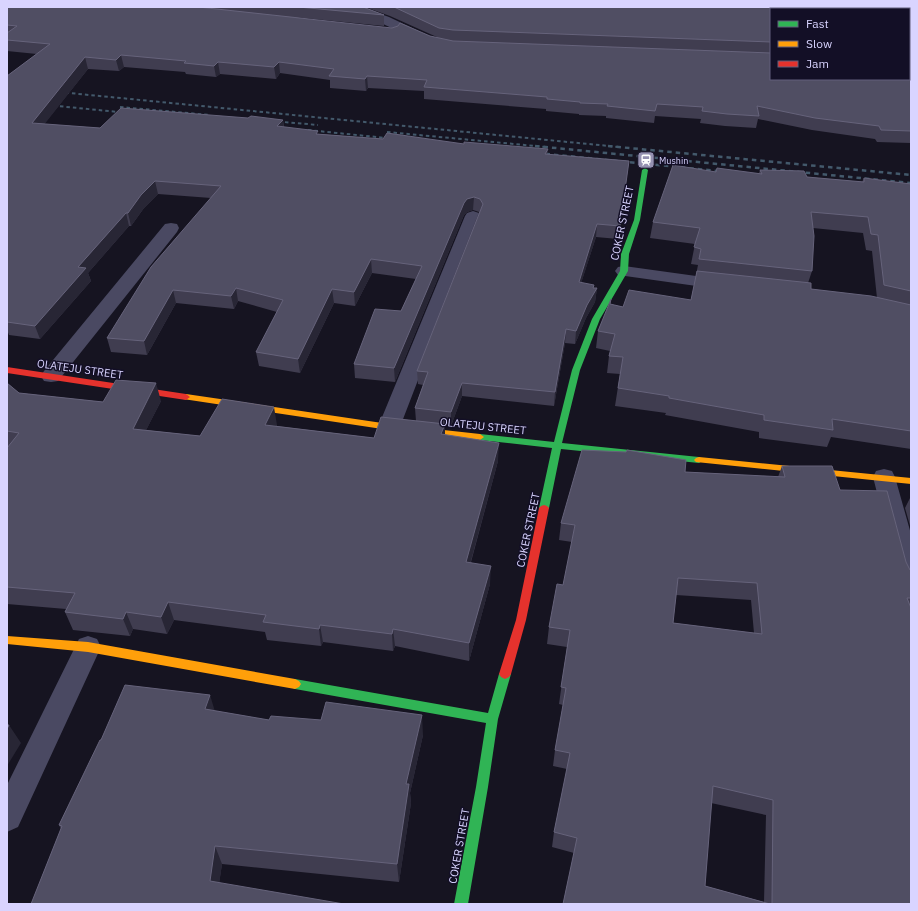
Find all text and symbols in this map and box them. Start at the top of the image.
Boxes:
legend [770,8,910,80]
text: Fast [806,16,829,31]
text: Slow [806,36,832,51]
text: Jam [806,56,829,71]
station icon: Mushin [636,150,656,170]
place label: Mushin [659,155,688,166]
street label: COKER STREET [607,184,637,262]
street label: OLATEJU STREET [36,356,125,382]
street label: OLATEJU STREET [439,415,528,438]
street label: COKER STREET [513,491,543,569]
street label: COKER STREET [445,807,473,885]

